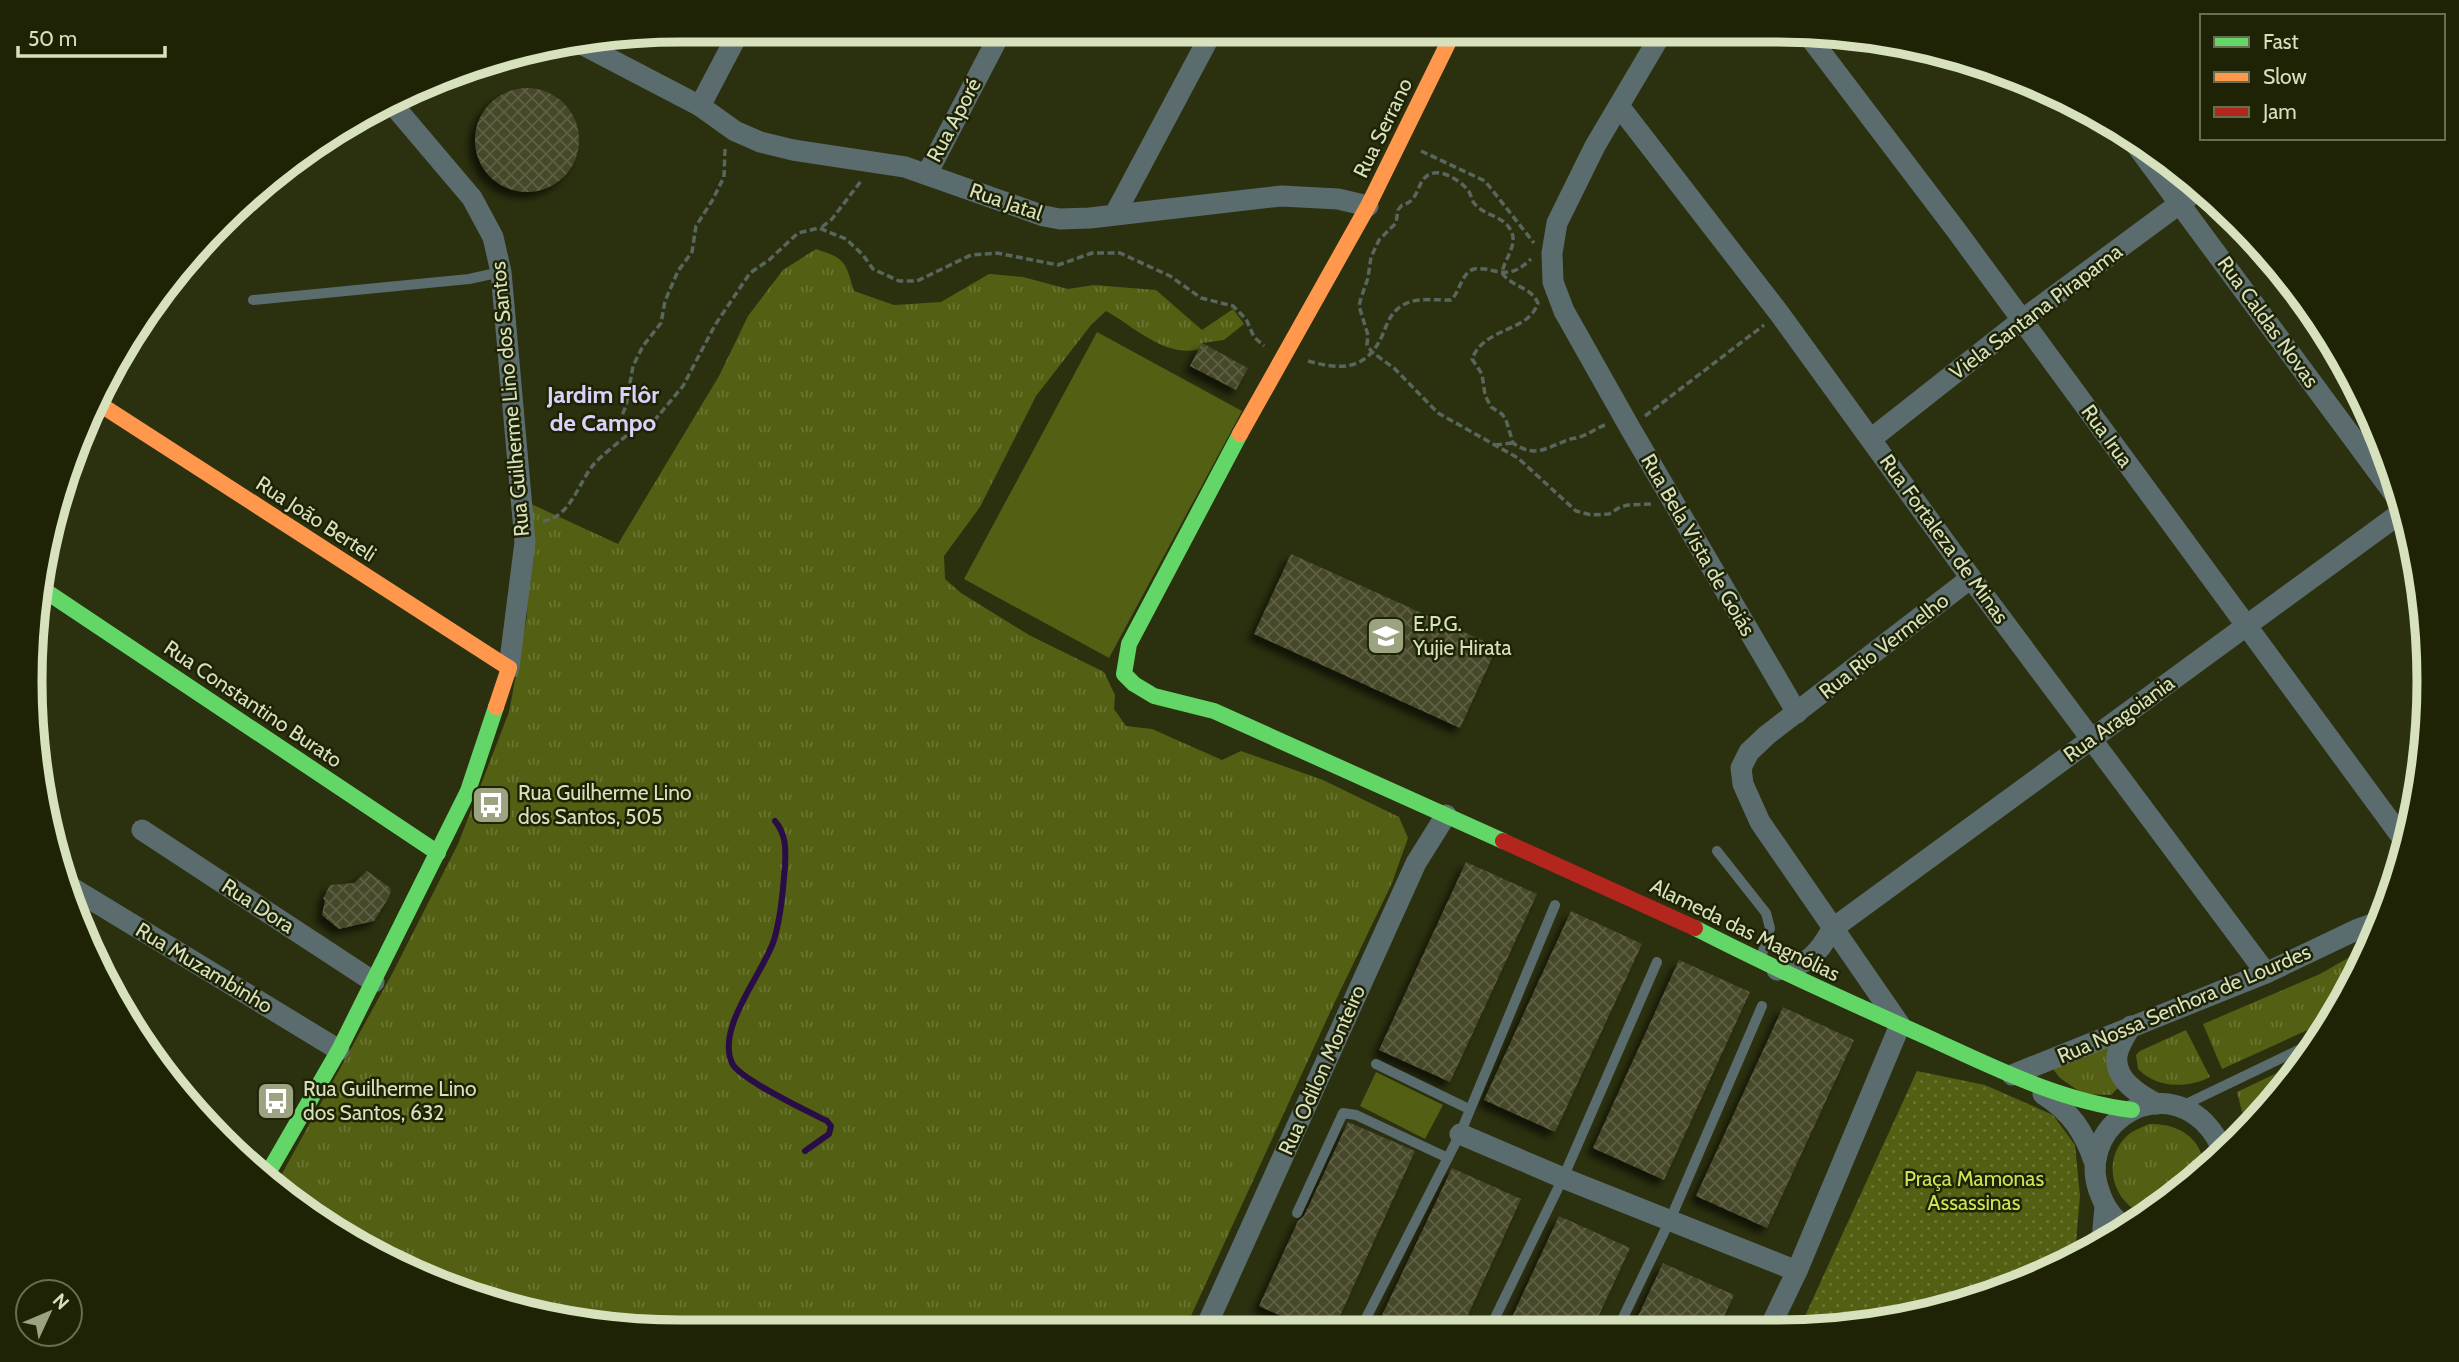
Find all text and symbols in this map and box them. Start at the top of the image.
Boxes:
scale bar [18,14,164,58]
legend [2200,14,2445,140]
text: 50 m [28,26,77,51]
text: Fast [2263,29,2299,54]
text: Slow [2263,64,2307,89]
street label: Rua Aporé [921,73,986,166]
street label: Rua Serrano [1348,74,1417,182]
text: Jam [2262,99,2297,124]
street label: Rua Jatal [966,177,1046,226]
street label: Viela Santana Pirapama [1945,239,2127,385]
street label: Rua Caldas Novas [2212,251,2325,392]
street label: Rua Guilherme Lino dos Santos [485,260,534,538]
district label: Jardim Flôr de Campo [546,380,659,437]
street label: Rua Irua [2076,400,2138,472]
street label: Rua Bela Vista de Goiás [1636,449,1761,640]
street label: Rua Fortaleza de Minas [1875,449,2014,628]
street label: Rua João Berteli [251,470,381,567]
street label: Rua Rio Vermelho [1814,587,1953,704]
place label: E.P.G. Yujie Hirata [1412,611,1512,661]
school or university icon: E.P.G. Yujie Hirata [1365,615,1407,657]
street label: Rua Constantino Burato [159,635,347,773]
street label: Rua Aragoiania [2059,670,2179,767]
place label: Rua Guilherme Lino dos Santos, 505 [518,780,692,829]
bus stop icon: Rua Guilherme Lino dos Santos, 505 [470,784,512,826]
street label: Rua Dora [217,873,299,938]
street label: Alameda das Magnólias [1646,873,1844,986]
street label: Rua Muzambinho [131,917,277,1018]
street label: Rua Nossa Senhora de Lourdes [2053,939,2315,1068]
street label: Rua Odilon Monteiro [1273,981,1370,1159]
place label: Rua Guilherme Lino dos Santos, 632 [303,1076,477,1125]
bus stop icon: Rua Guilherme Lino dos Santos, 632 [255,1080,297,1122]
park label: Praça Mamonas Assassinas [1904,1166,2044,1215]
north arrow [14,1278,84,1348]
text: N [48,1289,74,1314]

